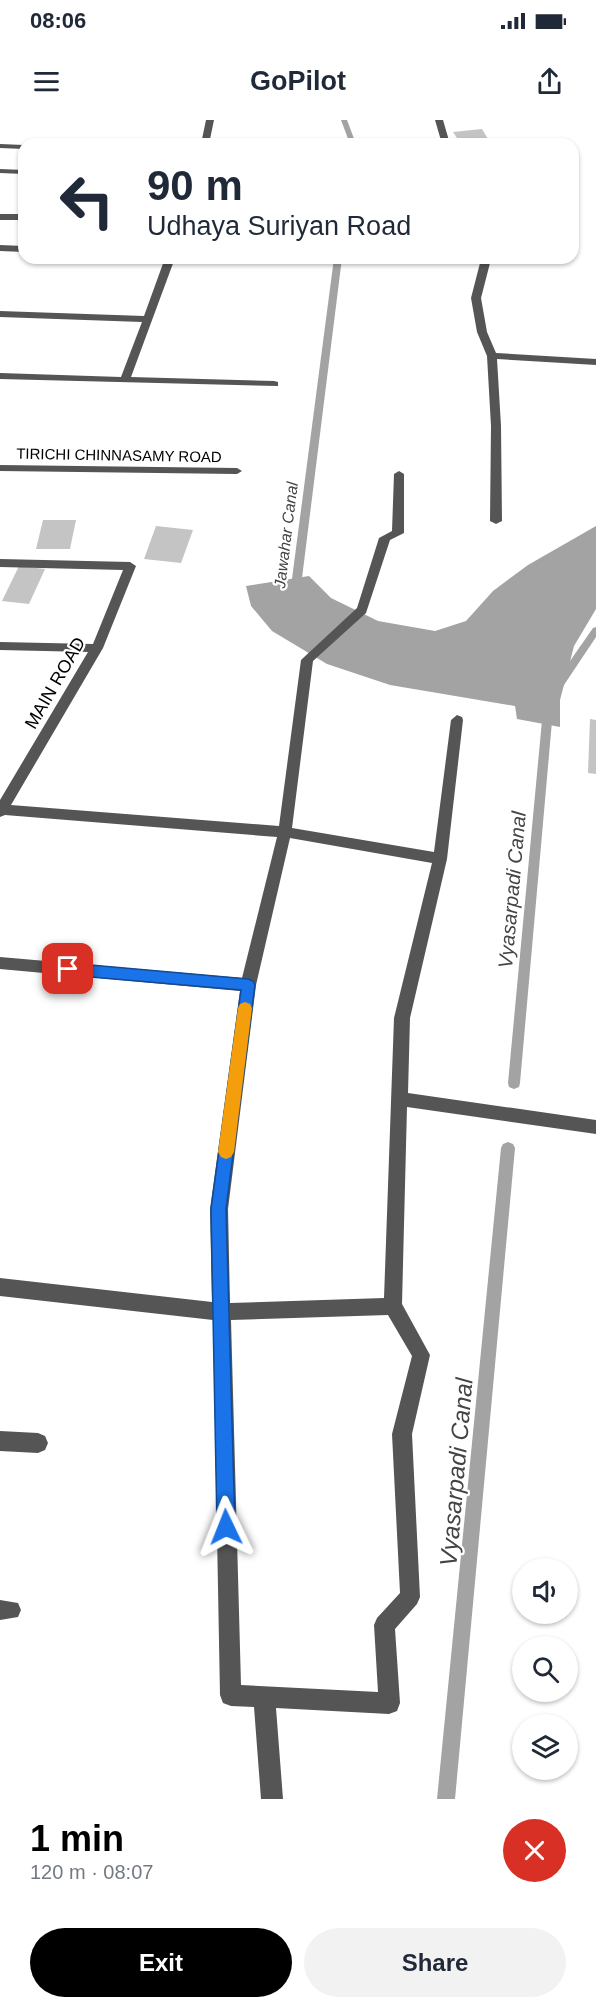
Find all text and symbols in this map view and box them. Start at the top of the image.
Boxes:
text: 08:06 [30,8,86,33]
icon: menu [30,65,63,98]
icon: share [533,65,566,98]
text: GoPilot [250,66,346,96]
icon: left [48,162,126,240]
text: 90 m [147,162,243,209]
text: Udhaya Suriyan Road [147,211,411,241]
street label: TIRICHI CHINNASAMY ROAD [16,445,222,465]
water label: Jawahar Canal [271,481,301,590]
street label: MAIN ROAD [21,634,89,732]
water label: Vyasarpadi Canal [494,810,530,969]
pin [42,943,93,994]
icon: arrive [51,952,84,985]
water label: Vyasarpadi Canal [434,1376,478,1567]
position arrow [194,1495,258,1559]
map controls [512,1558,578,1780]
button: sound [512,1558,578,1624]
button: search [512,1636,578,1702]
button: layers [512,1714,578,1780]
text: 1 min [30,1818,124,1859]
button: close [503,1819,566,1882]
text: 120 m · 08:07 [30,1861,153,1883]
button: Exit [30,1928,292,1997]
button: Share [304,1928,566,1997]

